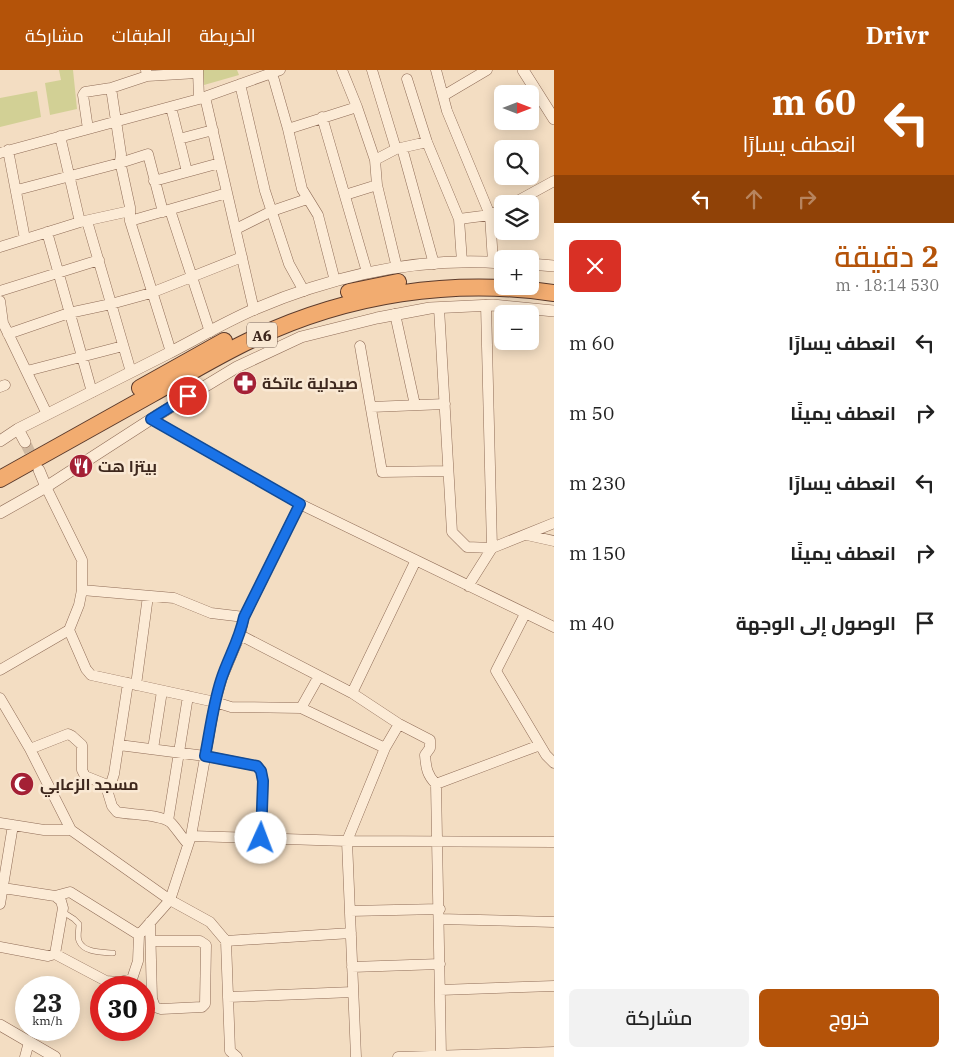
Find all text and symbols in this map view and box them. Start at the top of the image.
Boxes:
text: Drivr [866,19,929,51]
text: مشاركة [25,24,84,47]
text: الطبقات [112,24,171,47]
text: الخريطة [199,24,256,47]
text: 60 m [772,79,856,125]
north arrow [494,85,539,130]
map controls [494,85,539,350]
icon: left [874,90,939,155]
text: انعطف يسارًا [742,129,856,158]
button: search [494,140,539,185]
icon: left [687,185,715,213]
icon: ahead [740,185,768,213]
icon: right [793,185,821,213]
button: layers [494,195,539,240]
text: 2 دقيقة [834,236,939,275]
button: close [569,240,621,292]
button: + [494,250,539,295]
text: 530 m · 18:14 [836,275,939,295]
button: − [494,305,539,350]
road number: A6 [247,322,277,348]
icon: left [911,329,939,357]
text: 60 m [569,331,614,355]
text: انعطف يسارًا [788,331,896,355]
pharmacy icon: صيدلية عاتكة [232,370,258,396]
place label: صيدلية عاتكة [262,373,358,393]
pin [167,375,209,417]
icon: arrive [174,382,202,410]
icon: right [911,399,939,427]
text: 50 m [569,401,614,425]
text: انعطف يمينًا [790,401,896,425]
restaurant icon: بيتزا هت [68,453,94,479]
place label: بيتزا هت [98,456,157,476]
icon: left [911,469,939,497]
text: 230 m [569,471,626,495]
text: انعطف يسارًا [788,471,896,495]
icon: right [911,539,939,567]
text: 150 m [569,541,626,565]
text: انعطف يمينًا [790,541,896,565]
icon: arrive [911,609,939,637]
text: 40 m [569,611,614,635]
text: الوصول إلى الوجهة [736,611,896,635]
mosque icon: مسجد الزعابي [9,771,35,797]
place label: مسجد الزعابي [40,774,139,797]
position arrow [234,811,286,863]
speed limit sign: 30 [90,976,155,1041]
text: 23 [32,986,63,1019]
button: مشاركة [569,989,749,1047]
button: خروج [759,989,939,1047]
text: km/h [32,1013,63,1028]

